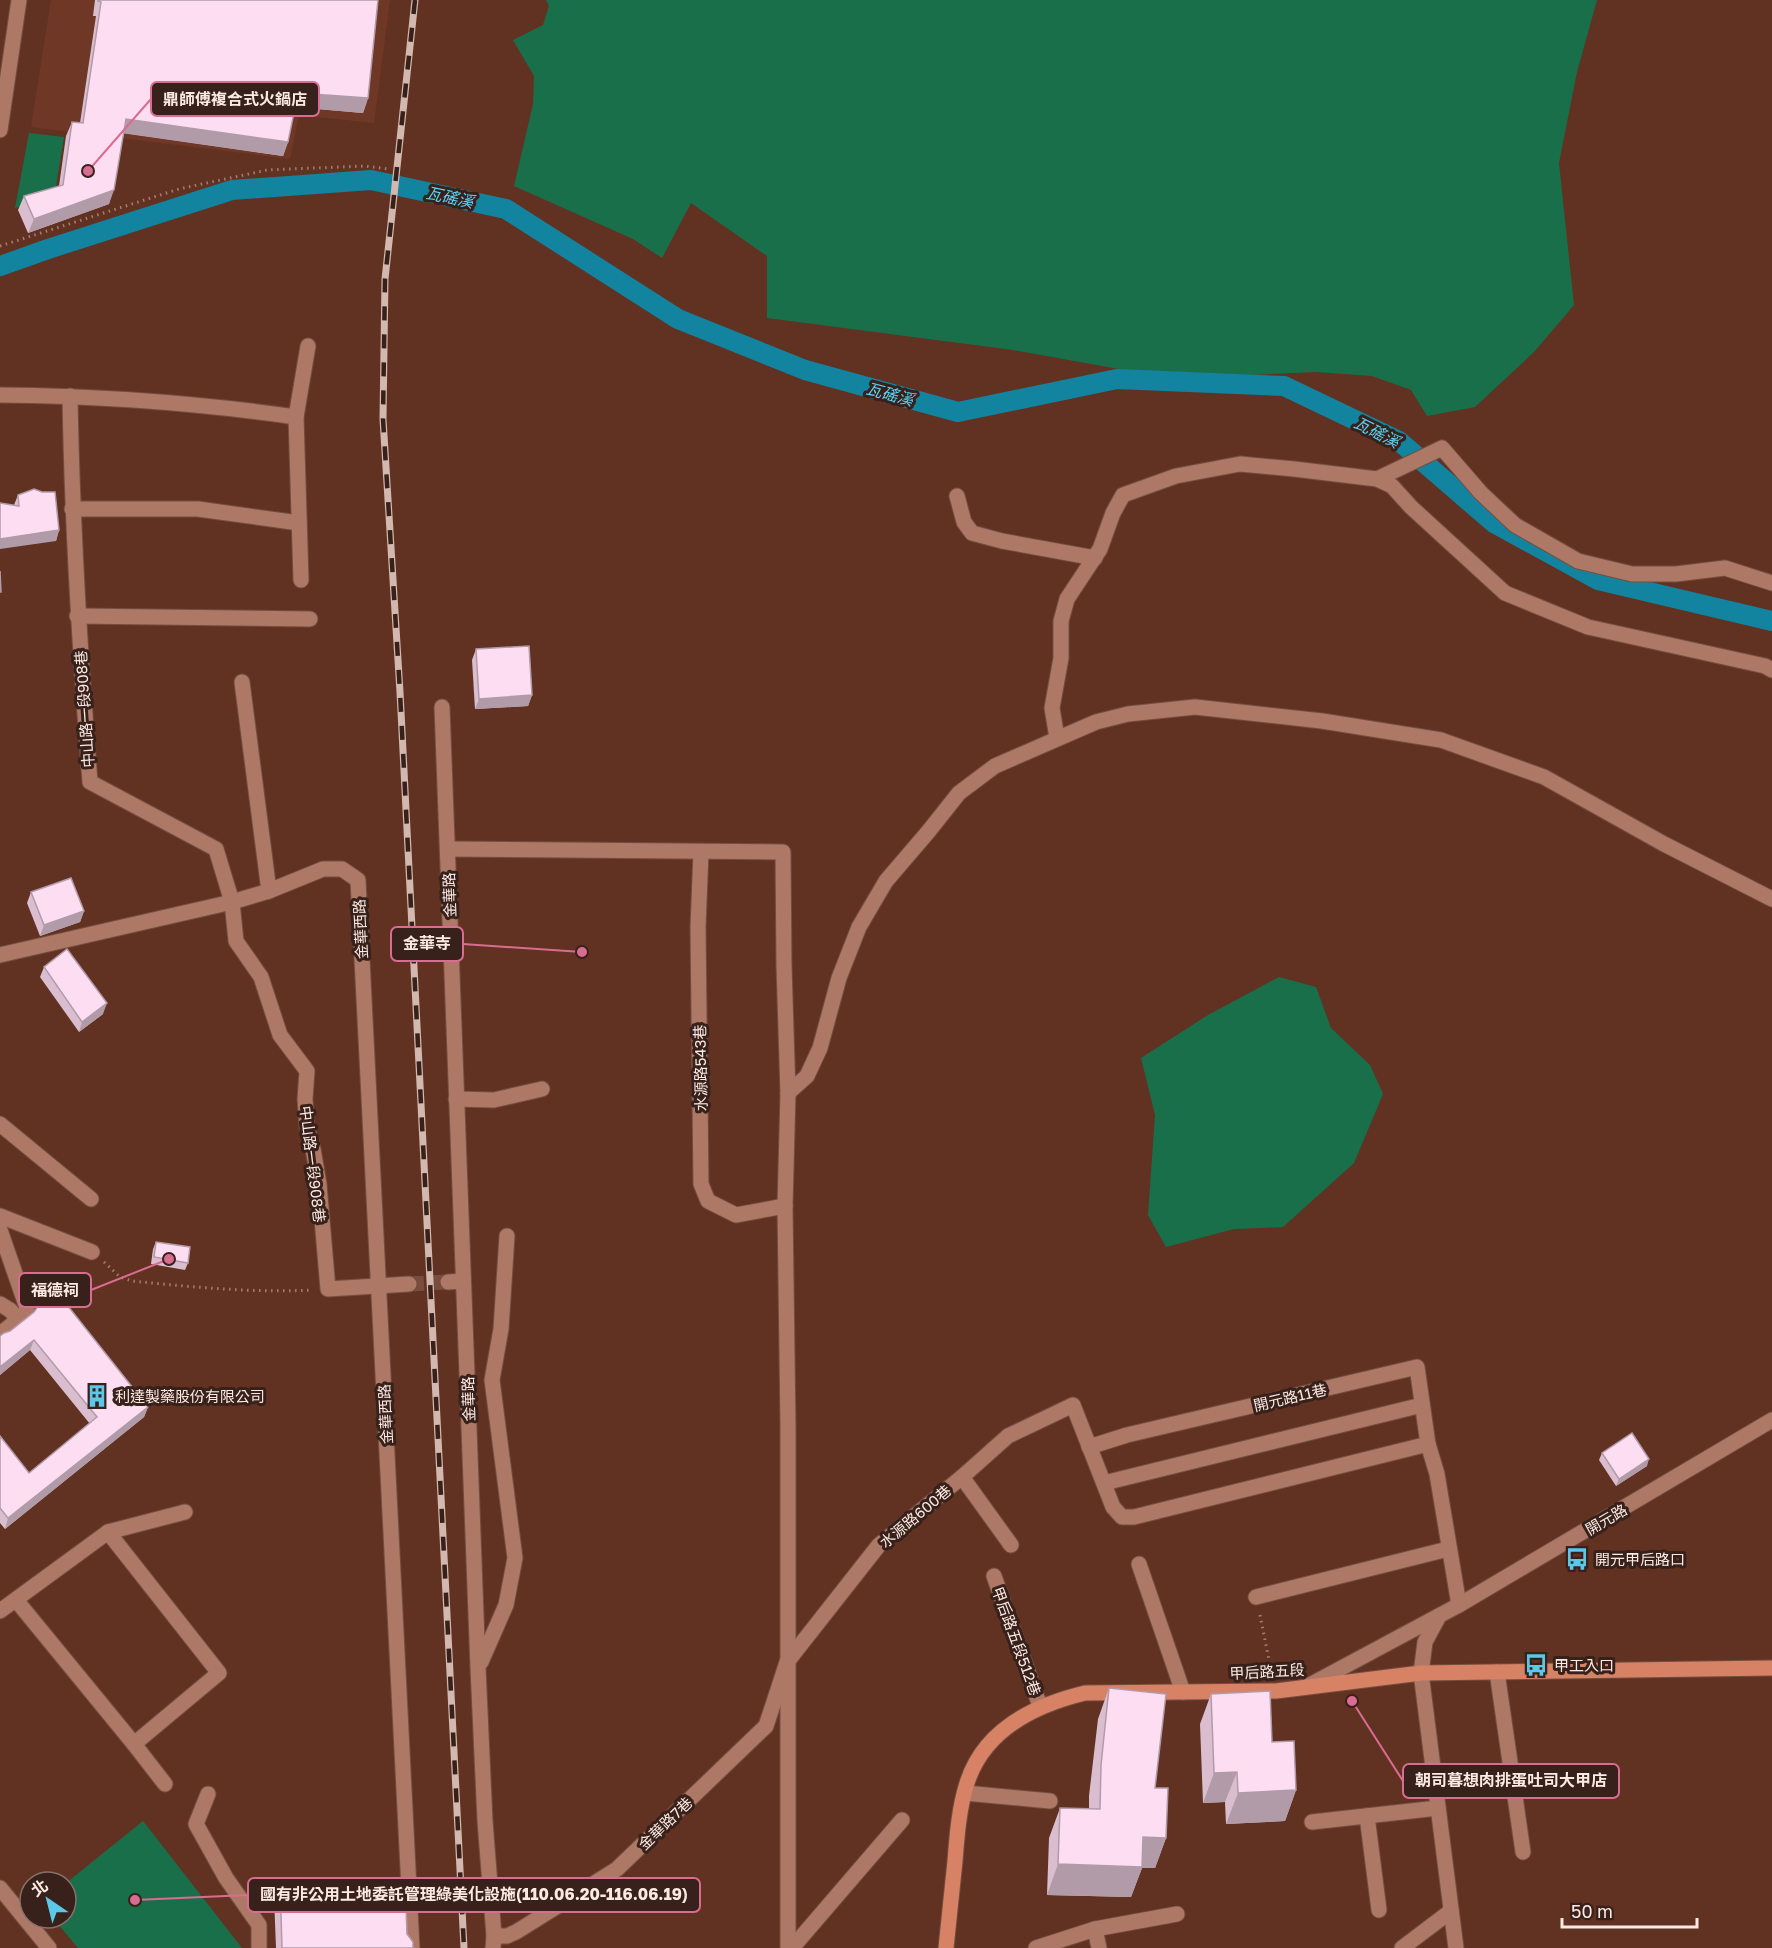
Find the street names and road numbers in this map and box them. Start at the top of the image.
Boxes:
street label: 中山路一段908巷 [71,650,97,768]
street label: 金華路 [439,872,459,918]
street label: 金華西路 [349,899,371,959]
street label: 水源路543巷 [690,1025,710,1111]
street label: 中山路一段908巷 [297,1105,329,1223]
street label: 金華路 [458,1376,478,1422]
street label: 開元路11巷 [1252,1380,1328,1414]
street label: 金華西路 [374,1384,396,1444]
street label: 水源路600巷 [876,1481,954,1551]
street label: 開元路 [1582,1500,1630,1538]
street label: 甲后路五段512巷 [989,1584,1045,1698]
street label: 甲后路五段 [1229,1660,1305,1682]
street label: 金華路7巷 [634,1793,696,1853]

